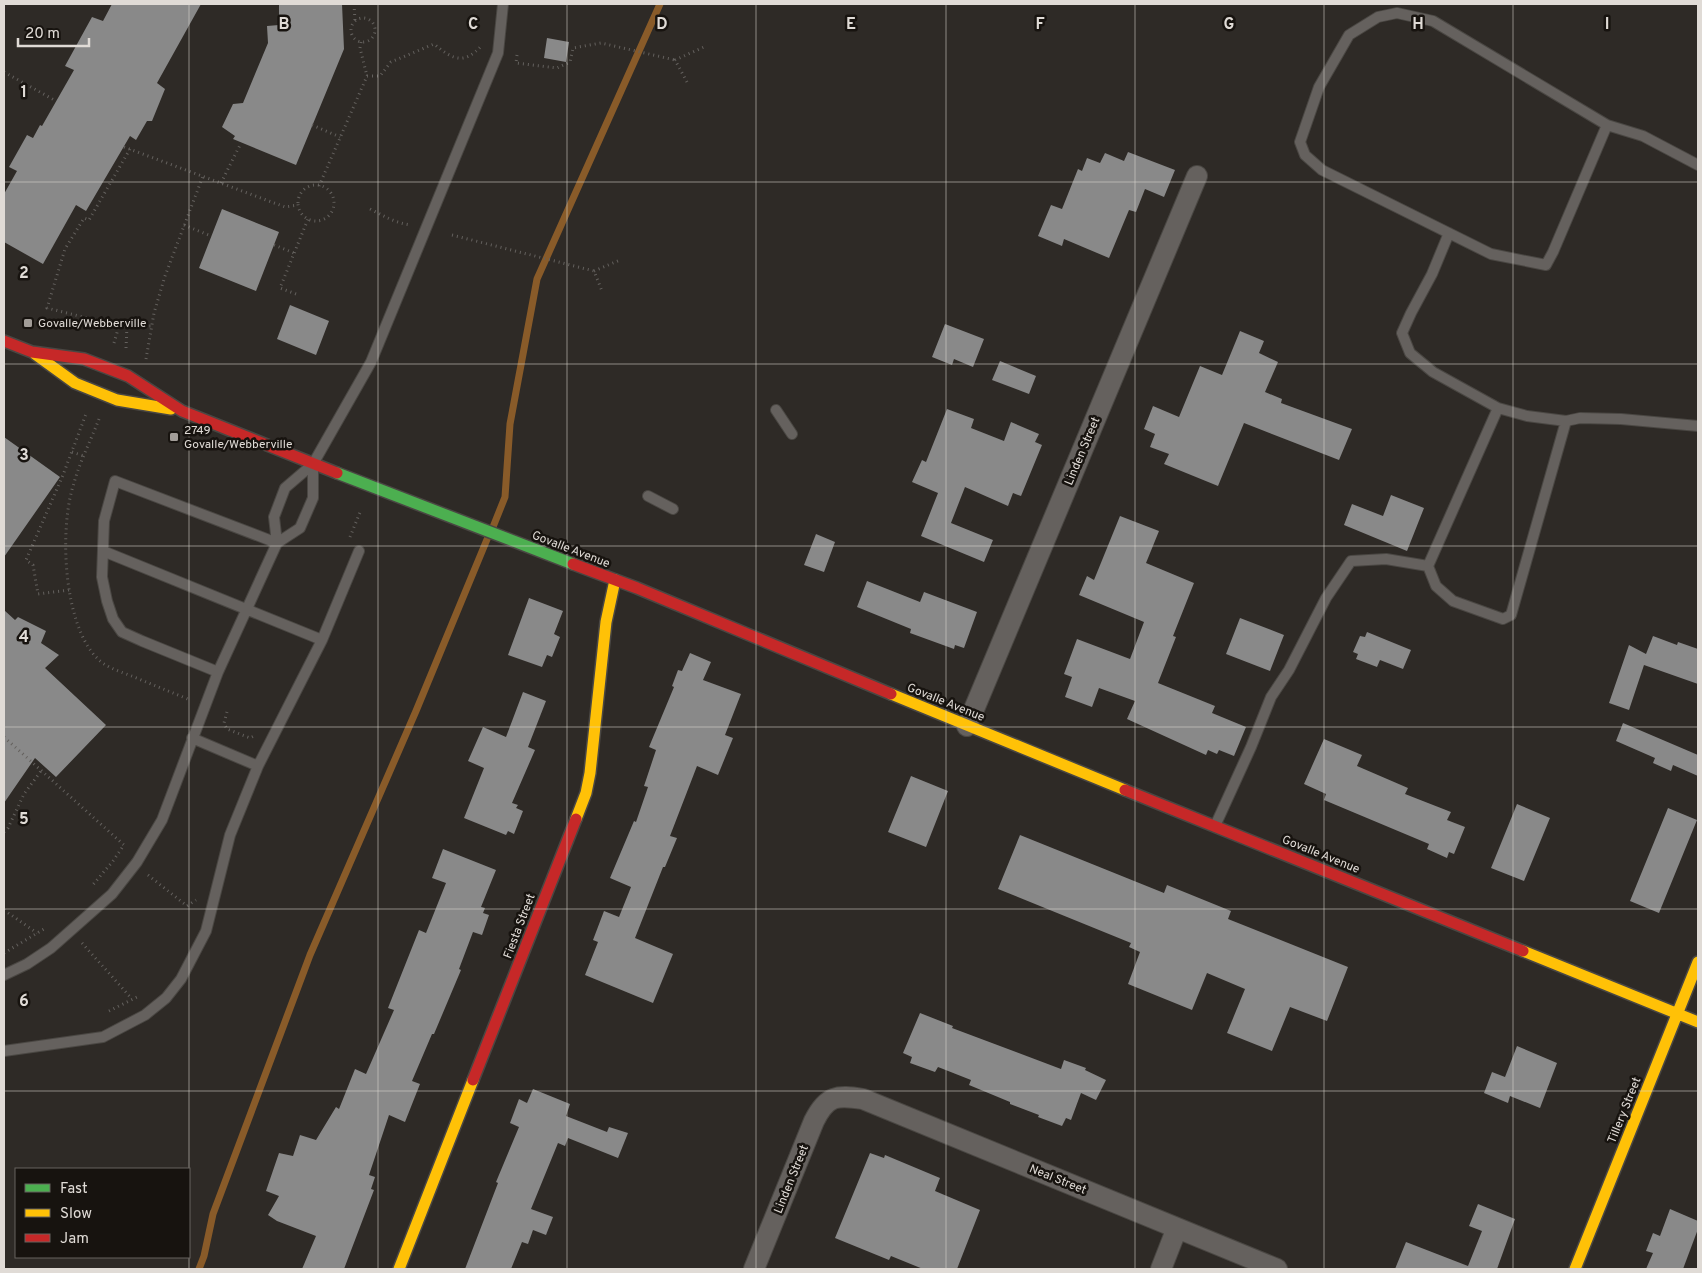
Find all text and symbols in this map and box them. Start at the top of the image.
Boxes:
scale bar [18,15,89,47]
text: B [278,15,290,35]
text: C [468,15,478,35]
text: D [656,15,668,35]
text: E [846,15,856,35]
text: F [1035,15,1045,35]
text: G [1224,15,1234,35]
text: H [1412,15,1424,35]
text: I [1605,15,1609,35]
text: 20 m [25,25,60,44]
text: 1 [21,83,27,103]
text: 2 [19,264,29,284]
place label: Govalle/Webberville [38,316,146,332]
marker: Govalle/Webberville [22,317,34,329]
street label: Linden Street [1061,415,1104,488]
place label: 2749 Govalle/Webberville [184,423,292,453]
marker: 2749 Govalle/Webberville [168,431,180,443]
text: 3 [19,446,29,466]
street label: Govalle Avenue [529,528,612,572]
text: 4 [19,628,29,648]
street label: Govalle Avenue [904,680,987,726]
text: 5 [19,810,29,830]
street label: Govalle Avenue [1279,832,1362,878]
street label: Fiesta Street [500,892,540,961]
text: 6 [19,992,29,1012]
street label: Tillery Street [1604,1075,1645,1146]
street label: Linden Street [771,1143,813,1216]
street label: Neal Street [1027,1161,1089,1199]
legend [15,1168,190,1258]
text: Fast [60,1180,88,1199]
text: Slow [60,1205,92,1224]
text: Jam [60,1230,89,1249]

